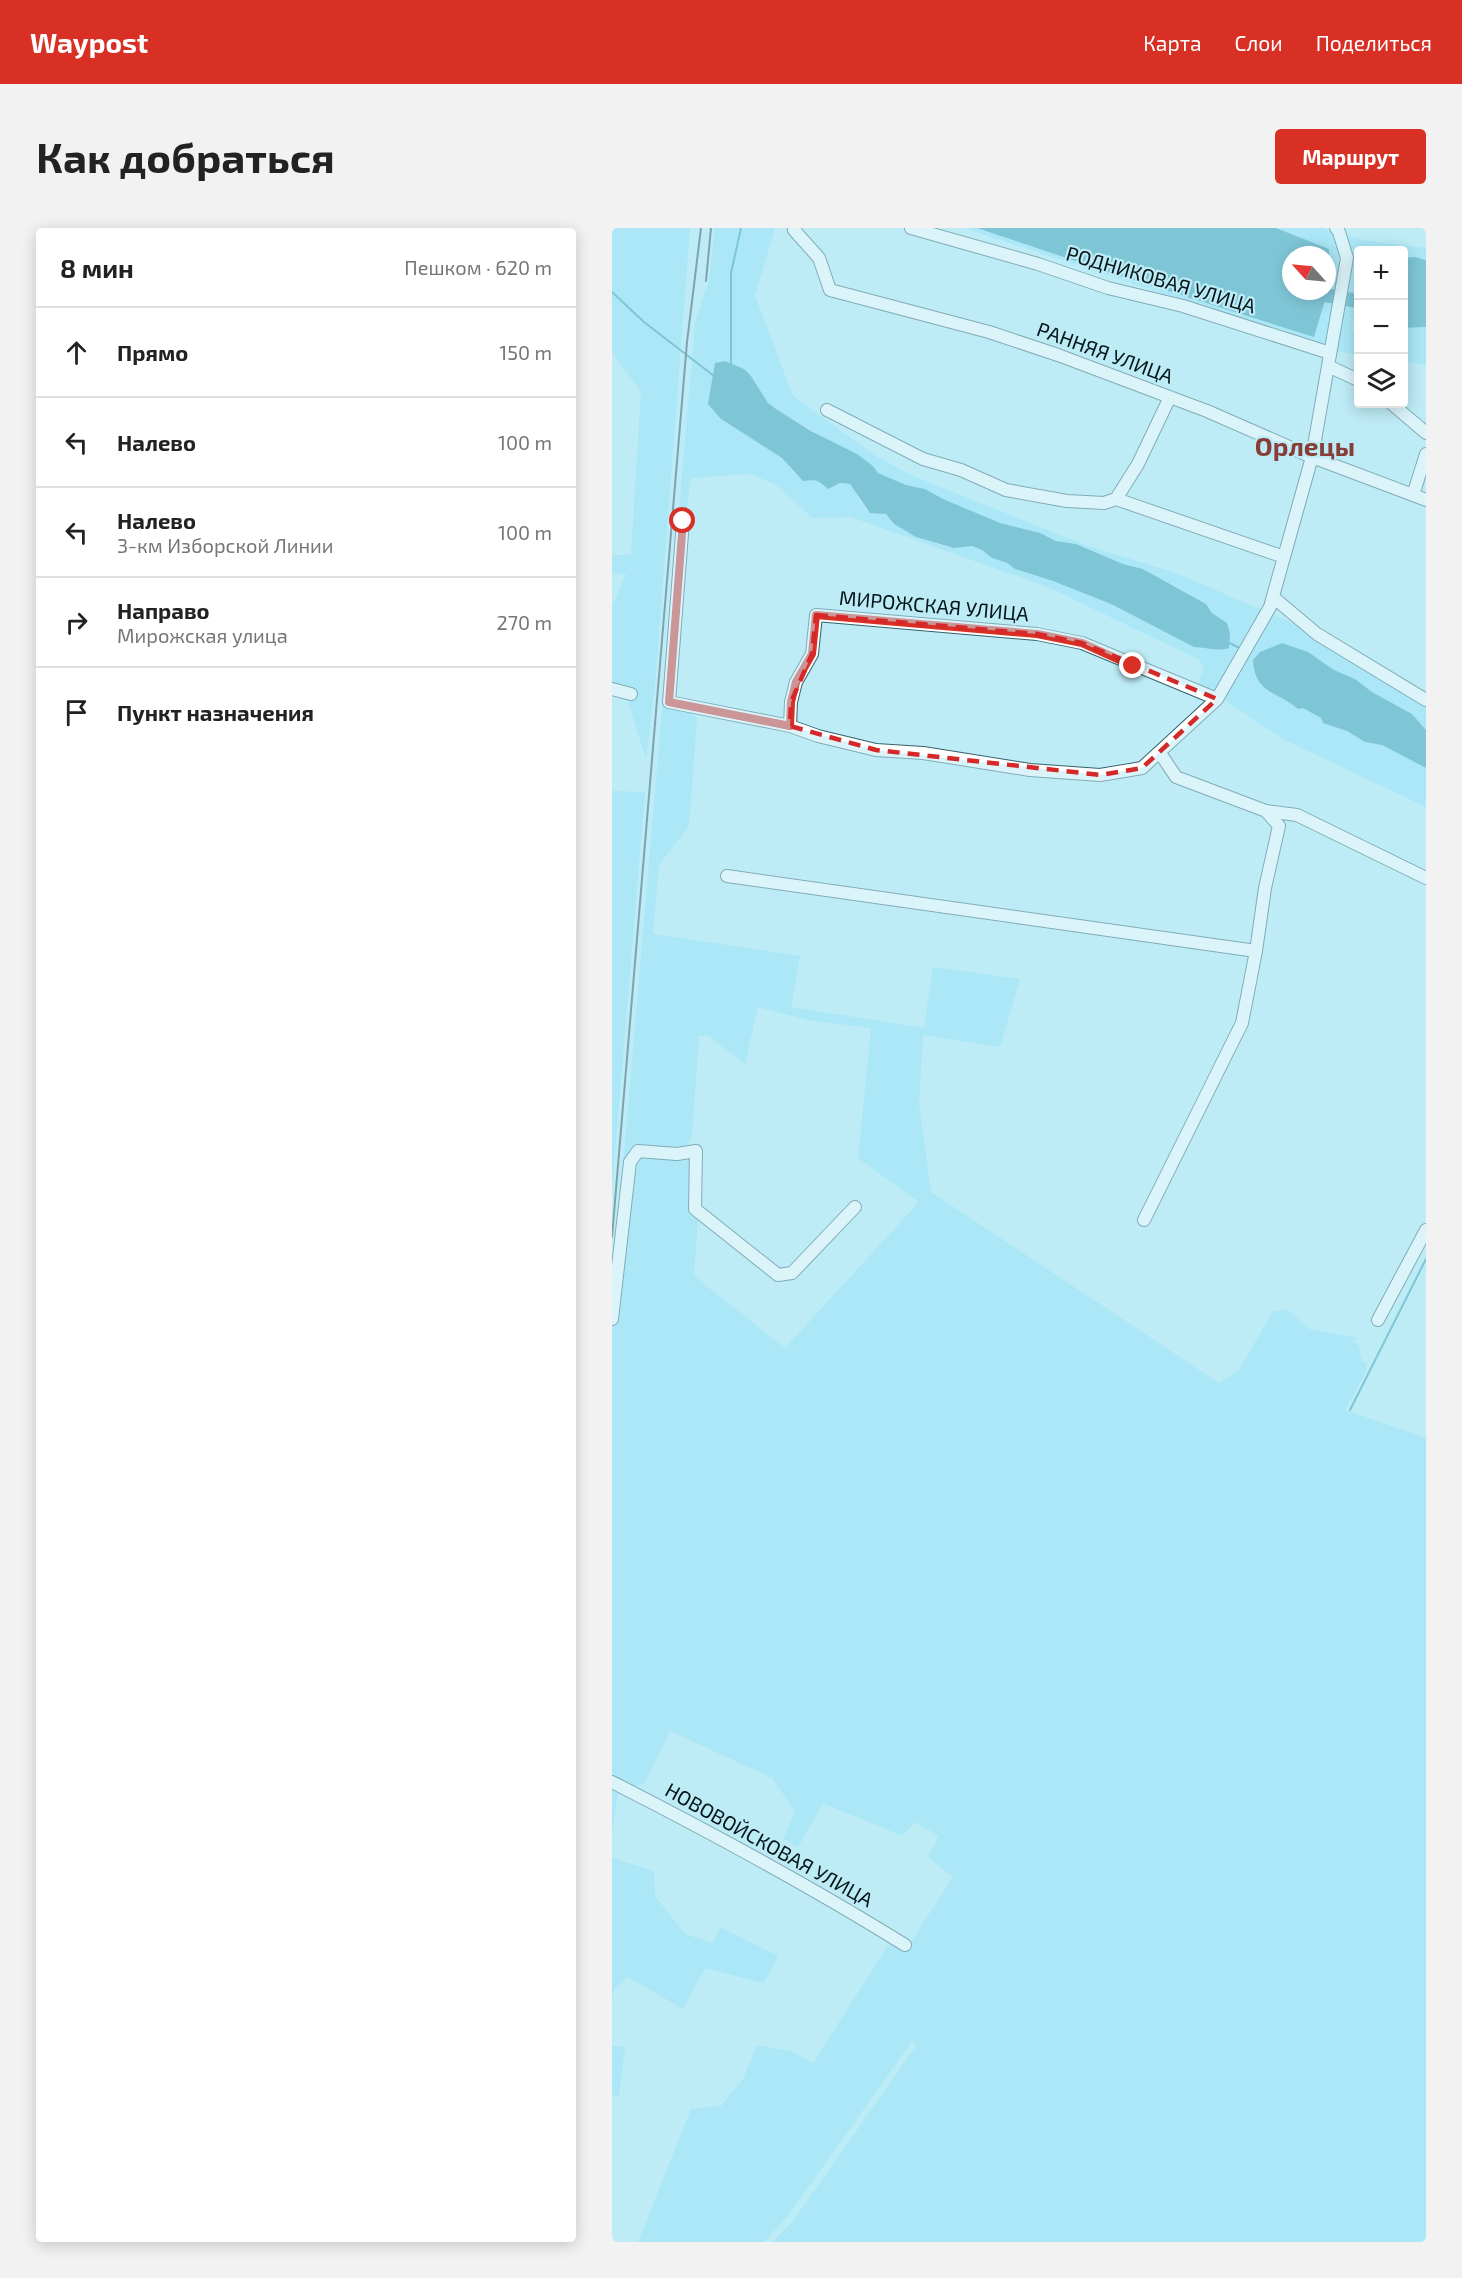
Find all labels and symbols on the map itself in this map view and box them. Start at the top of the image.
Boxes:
street label: РОДНИКОВАЯ УЛИЦА [1064,240,1259,318]
north arrow [1282,246,1336,300]
street label: РАННЯЯ УЛИЦА [1034,316,1177,388]
district label: Орлецы [1255,430,1355,461]
route start [669,507,695,533]
street label: МИРОЖСКАЯ УЛИЦА [838,585,1031,625]
route end [1119,652,1145,678]
street label: НОВОВОЙСКОВАЯ УЛИЦА [661,1777,878,1912]

